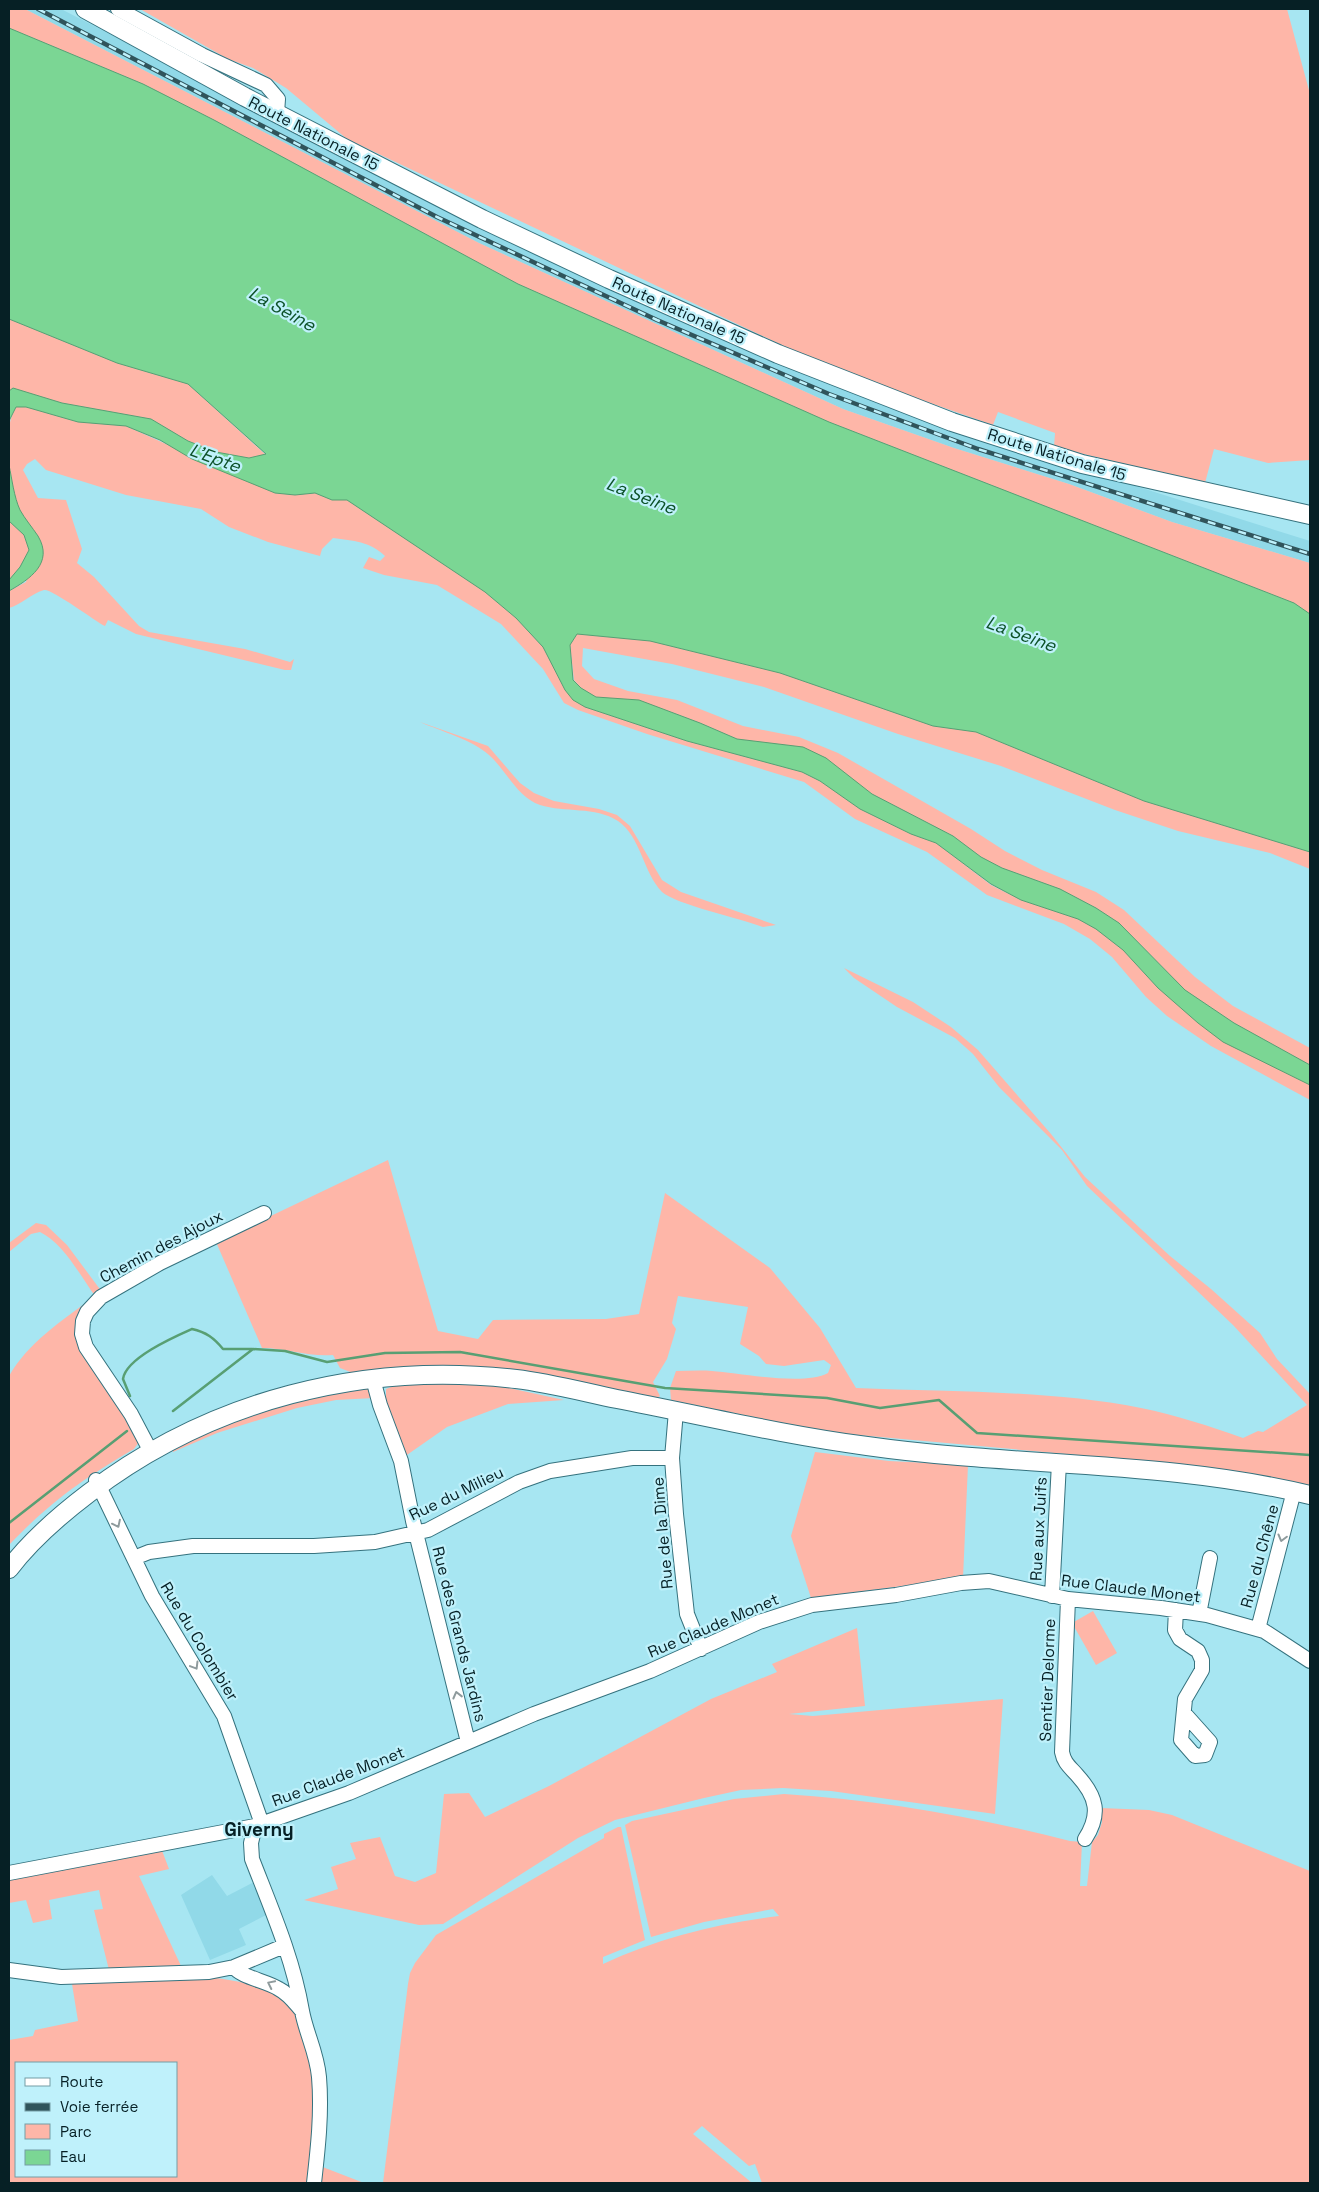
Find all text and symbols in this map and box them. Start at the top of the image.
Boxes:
street label: Route Nationale 15 [245,91,383,175]
street label: Route Nationale 15 [609,272,749,349]
water label: La Seine [245,281,321,337]
street label: Route Nationale 15 [985,423,1129,486]
water label: L'Epte [187,438,245,478]
water label: La Seine [603,472,680,520]
water label: La Seine [983,610,1060,657]
street label: Chemin des Ajoux [96,1205,226,1288]
street label: Rue du Milieu [406,1462,507,1525]
street label: Rue de la Dime [647,1476,678,1590]
street label: Rue aux Juifs [1025,1477,1052,1582]
street label: Rue du Chêne [1236,1502,1283,1610]
one-way arrow [111,1519,122,1528]
one-way arrow [1277,1534,1287,1542]
street label: Rue des Grands Jardins [427,1544,492,1724]
street label: Rue Claude Monet [1060,1570,1202,1607]
street label: Rue du Colombier [156,1578,243,1705]
street label: Rue Claude Monet [644,1588,782,1663]
street label: Sentier Delorme [1035,1618,1060,1742]
one-way arrow [188,1661,198,1670]
one-way arrow [452,1692,462,1700]
street label: Rue Claude Monet [269,1742,407,1811]
district label: Giverny [224,1817,294,1842]
one-way arrow [267,1981,276,1991]
legend [15,2062,178,2177]
text: Route [60,2072,104,2091]
text: Voie ferrée [60,2097,138,2116]
text: Parc [60,2122,92,2141]
text: Eau [60,2147,86,2166]

